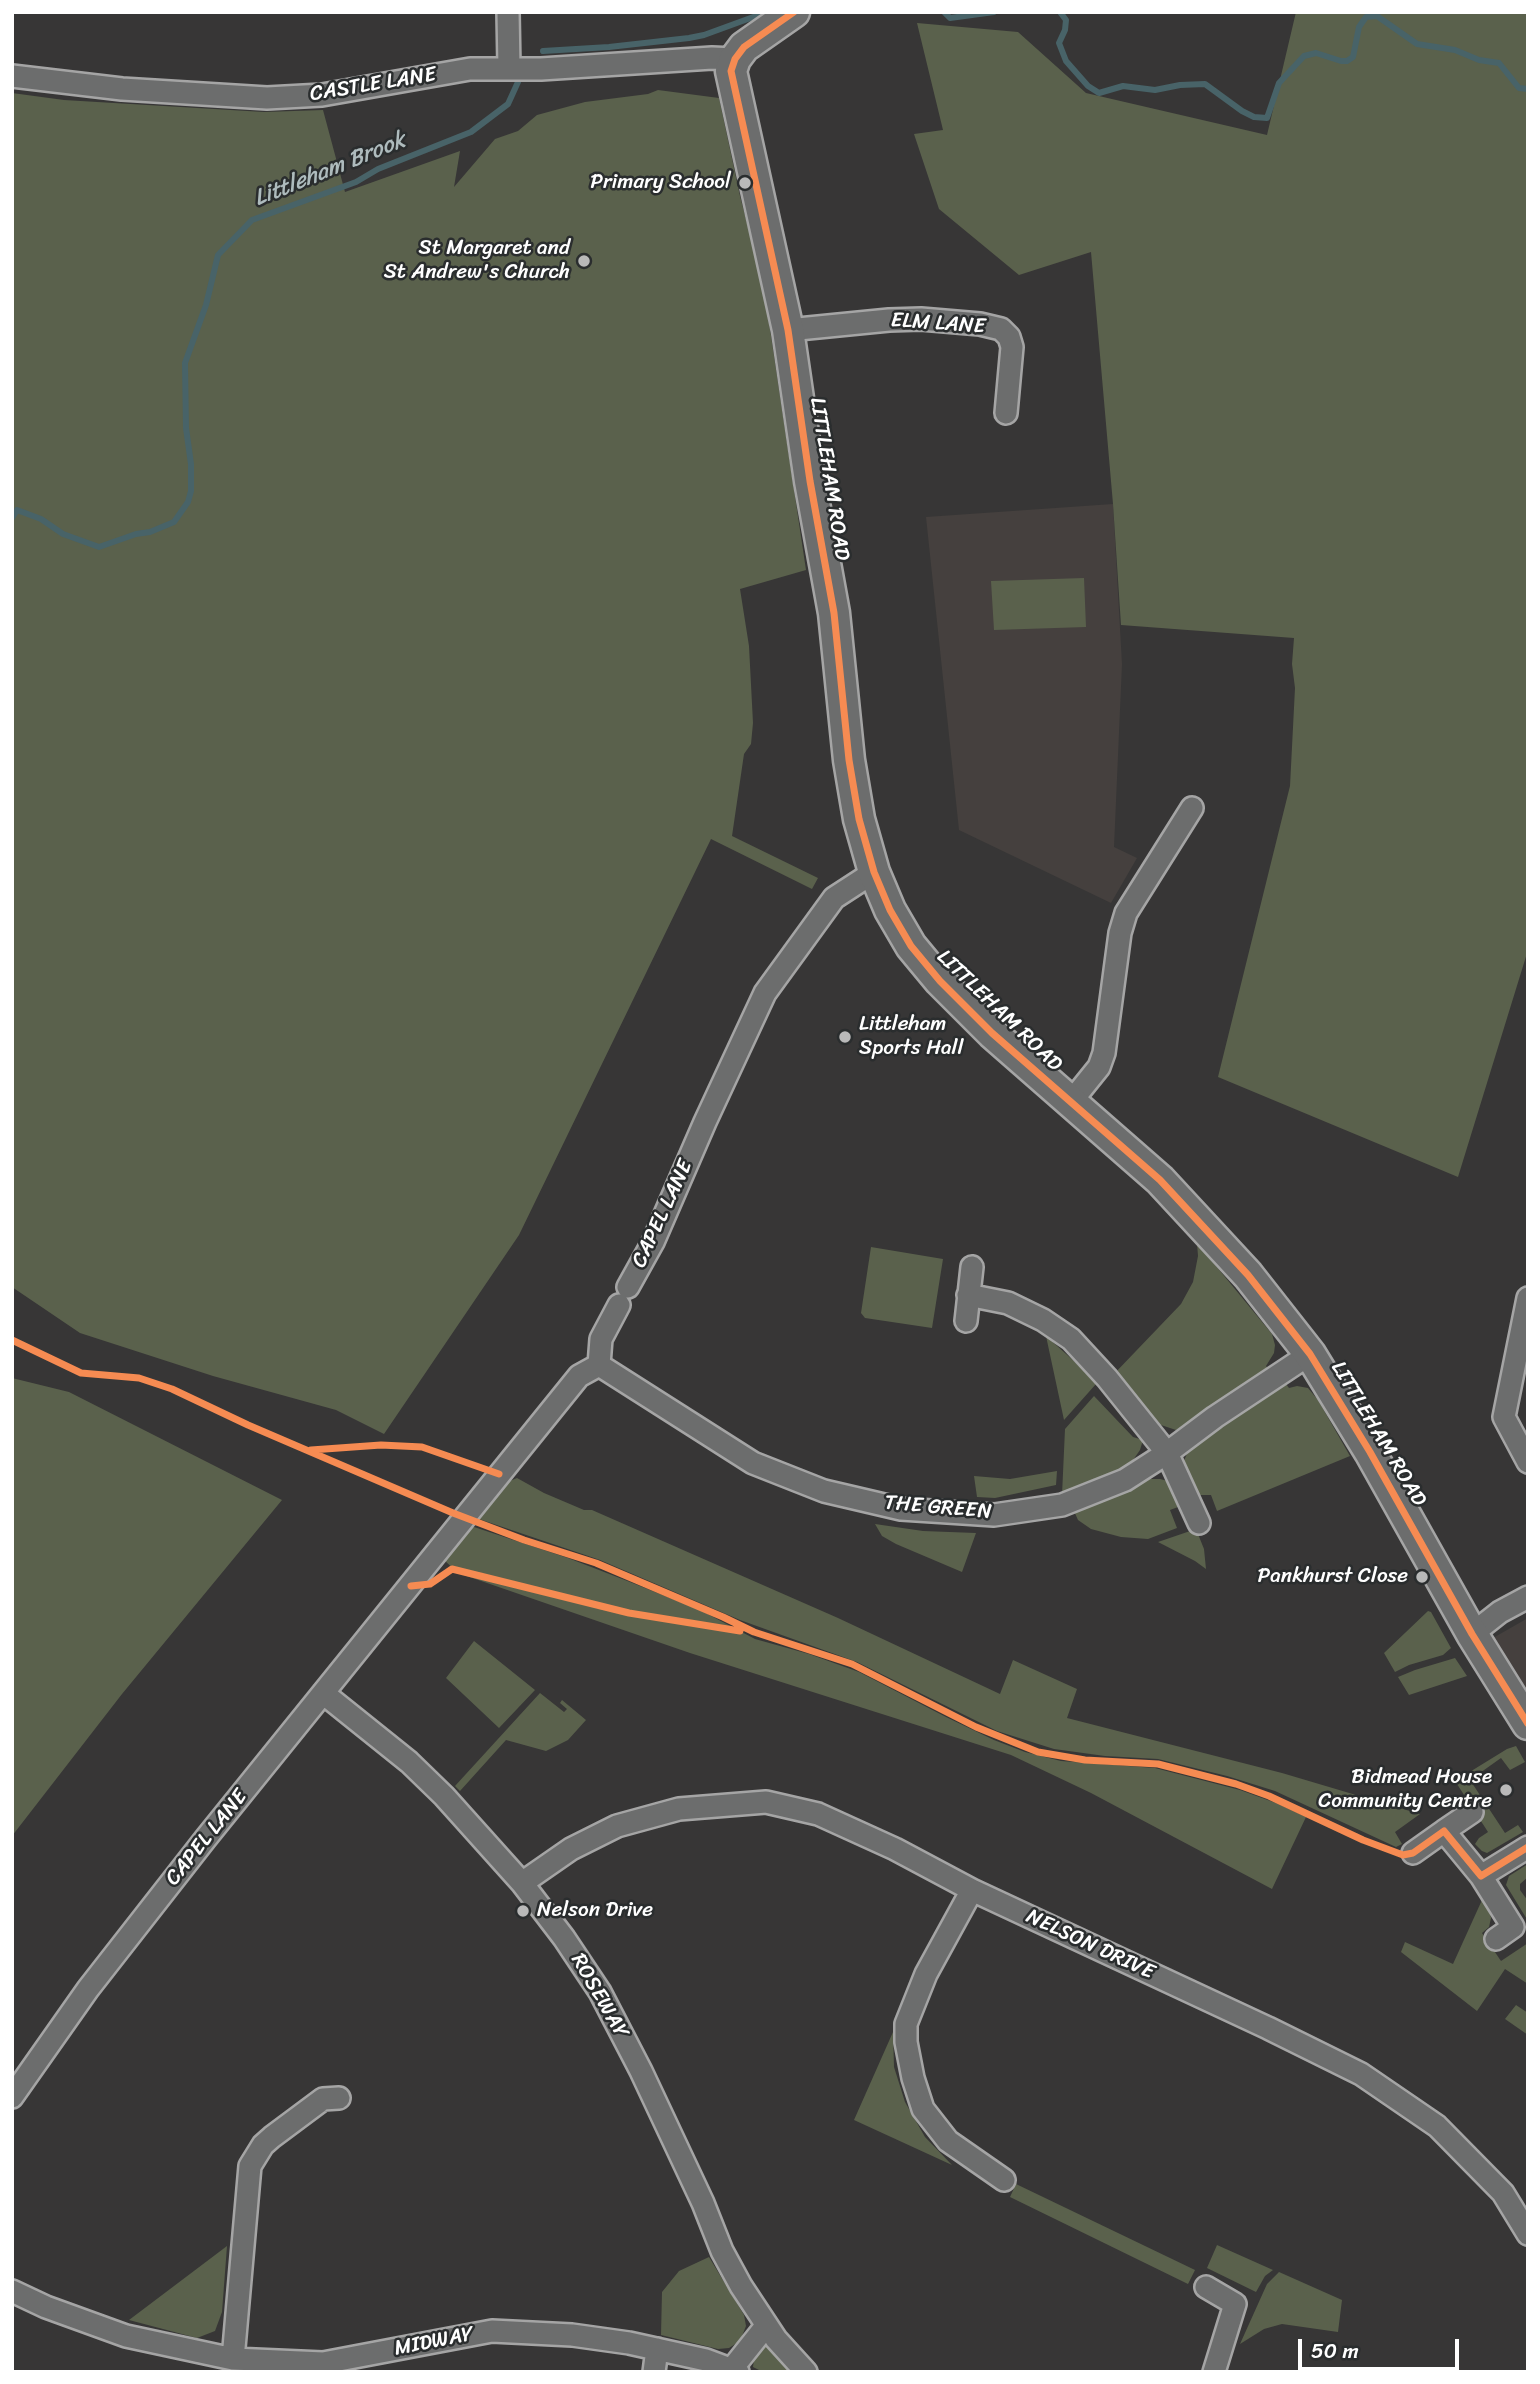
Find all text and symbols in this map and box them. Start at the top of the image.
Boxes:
street label: CASTLE LANE [308,63,438,107]
water label: Littleham Brook [250,127,410,213]
place label: Primary School [590,170,731,196]
marker: Primary School [737,175,753,191]
place label: St Margaret and St Andrew's Church [384,236,570,286]
marker: St Margaret and St Andrew's Church [576,253,592,269]
street label: ELM LANE [890,308,986,340]
street label: LITTLEHAM ROAD [804,396,854,562]
street label: LITTLEHAM ROAD [931,945,1067,1077]
place label: Littleham Sports Hall [859,1012,964,1062]
marker: Littleham Sports Hall [837,1029,853,1045]
street label: CAPEL LANE [627,1156,699,1272]
street label: LITTLEHAM ROAD [1325,1357,1431,1511]
street label: THE GREEN [883,1491,993,1525]
place label: Pankhurst Close [1258,1564,1408,1590]
marker: Pankhurst Close [1414,1569,1430,1585]
place label: Bidmead House Community Centre [1318,1765,1492,1815]
marker: Bidmead House Community Centre [1498,1782,1514,1798]
street label: CAPEL LANE [161,1785,253,1891]
place label: Nelson Drive [537,1898,653,1924]
marker: Nelson Drive [515,1903,531,1919]
street label: NELSON DRIVE [1022,1904,1158,1986]
street label: ROSEWAY [565,1949,633,2043]
street label: MIDWAY [392,2322,476,2362]
scale bar [1302,2324,1463,2368]
text: 50 m [1311,2332,1359,2370]

